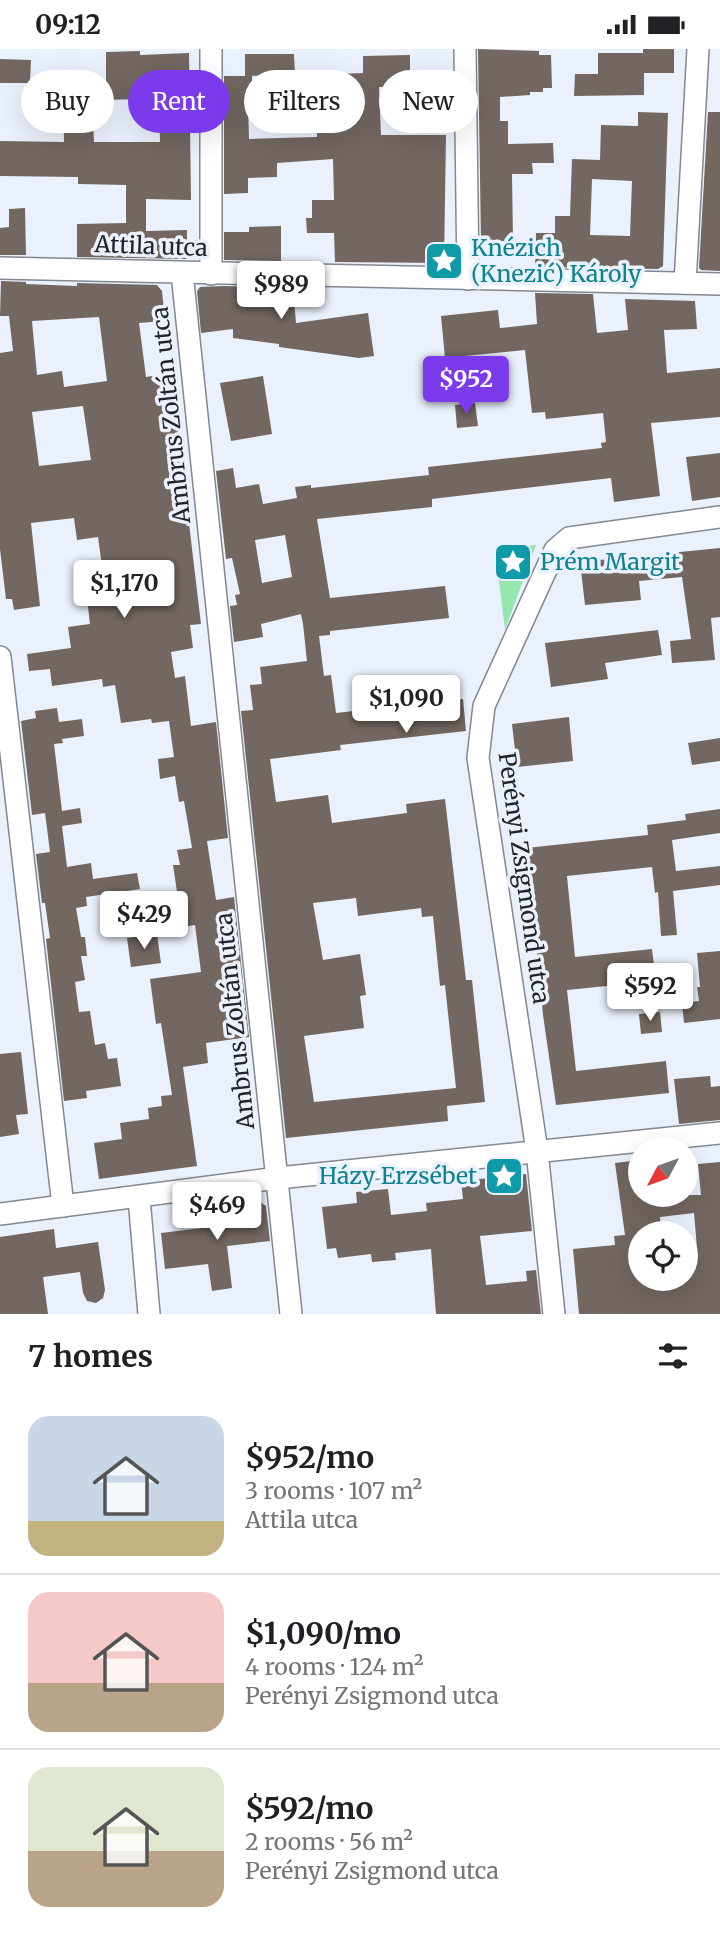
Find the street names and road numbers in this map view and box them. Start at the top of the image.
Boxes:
street label: Attila utca [93,229,208,262]
street label: Ambrus Zoltán utca [145,305,196,526]
street label: Perényi Zsigmond utca [492,750,557,1006]
street label: Ambrus Zoltán utca [209,911,260,1132]

